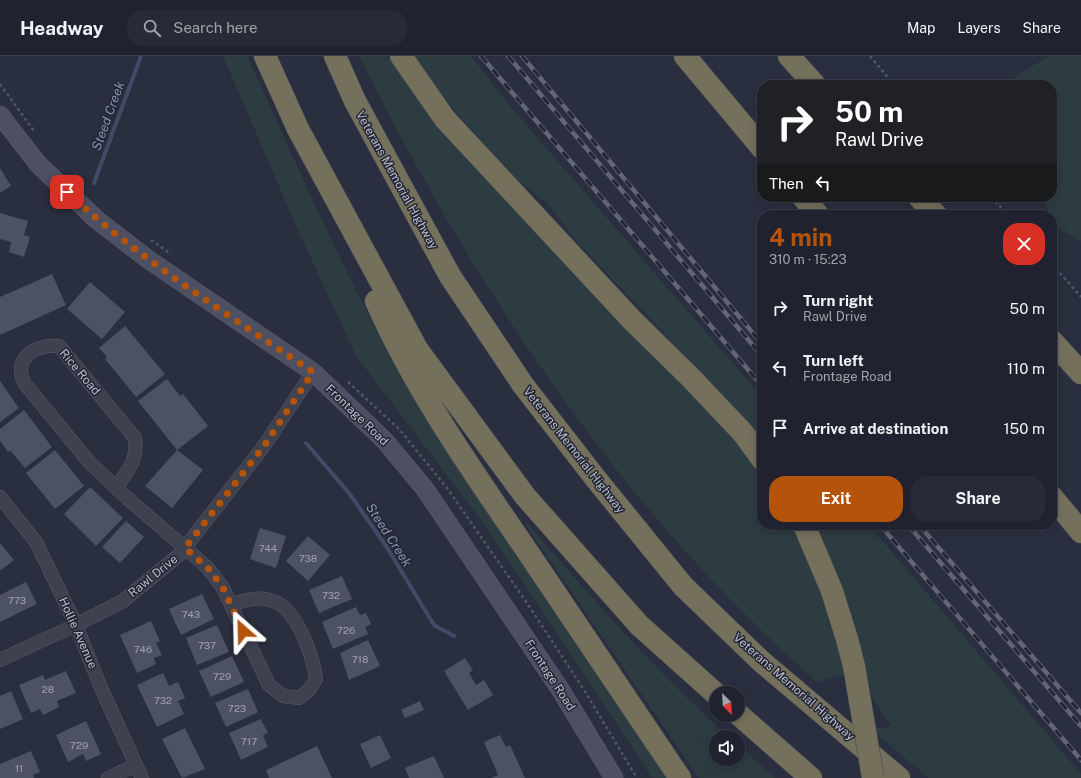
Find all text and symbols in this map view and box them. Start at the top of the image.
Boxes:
search box [127,10,407,46]
text: Headway [20,17,103,39]
icon: search [141,17,163,39]
text: Search here [173,19,258,36]
text: Map [907,20,935,36]
text: Layers [957,20,1001,36]
text: Share [1023,20,1061,36]
water label: Steed Creek [89,79,127,153]
text: 50 m [835,95,903,128]
icon: right [769,96,821,148]
street label: Veterans Memorial Highway [353,108,441,252]
text: Rawl Drive [835,129,924,150]
icon: left [812,172,834,194]
pin [50,175,84,209]
text: Then [769,175,804,192]
icon: arrive [56,181,78,203]
text: 4 min [769,223,832,251]
button: close [1003,223,1045,265]
text: 310 m · 15:23 [769,252,847,267]
text: Turn right [803,292,873,309]
icon: right [769,297,791,319]
text: 50 m [1010,300,1045,317]
text: Rawl Drive [803,309,867,324]
street label: Rice Road [57,346,103,398]
text: Turn left [803,352,864,369]
icon: left [769,357,791,379]
text: 110 m [1007,360,1045,377]
text: Frontage Road [803,369,892,384]
street label: Frontage Road [323,382,391,448]
street label: Veterans Memorial Highway [520,384,628,516]
icon: arrive [769,417,791,439]
text: Arrive at destination [803,420,948,437]
text: 150 m [1003,420,1045,437]
button: Exit [769,476,903,522]
button: Share [911,476,1045,522]
water label: Steed Creek [363,501,415,569]
house number: 744 [259,542,277,554]
street label: Rawl Drive [126,552,181,600]
house number: 738 [299,552,317,564]
house number: 732 [322,589,340,601]
house number: 773 [8,594,26,606]
street label: Hollie Avenue [56,595,100,671]
house number: 743 [182,608,200,620]
position arrow [222,610,264,652]
house number: 726 [337,624,355,636]
street label: Veterans Memorial Highway [731,631,858,744]
street label: Frontage Road [522,637,578,713]
house number: 737 [198,639,216,651]
house number: 746 [134,643,152,655]
house number: 718 [352,653,368,665]
house number: 729 [213,670,231,682]
house number: 28 [42,683,54,695]
north arrow [709,686,745,722]
map controls [709,686,745,766]
house number: 732 [154,694,172,706]
house number: 723 [228,702,246,714]
button: sound [709,730,745,766]
house number: 717 [241,735,257,747]
house number: 729 [70,739,88,751]
house number: 11 [15,762,23,774]

